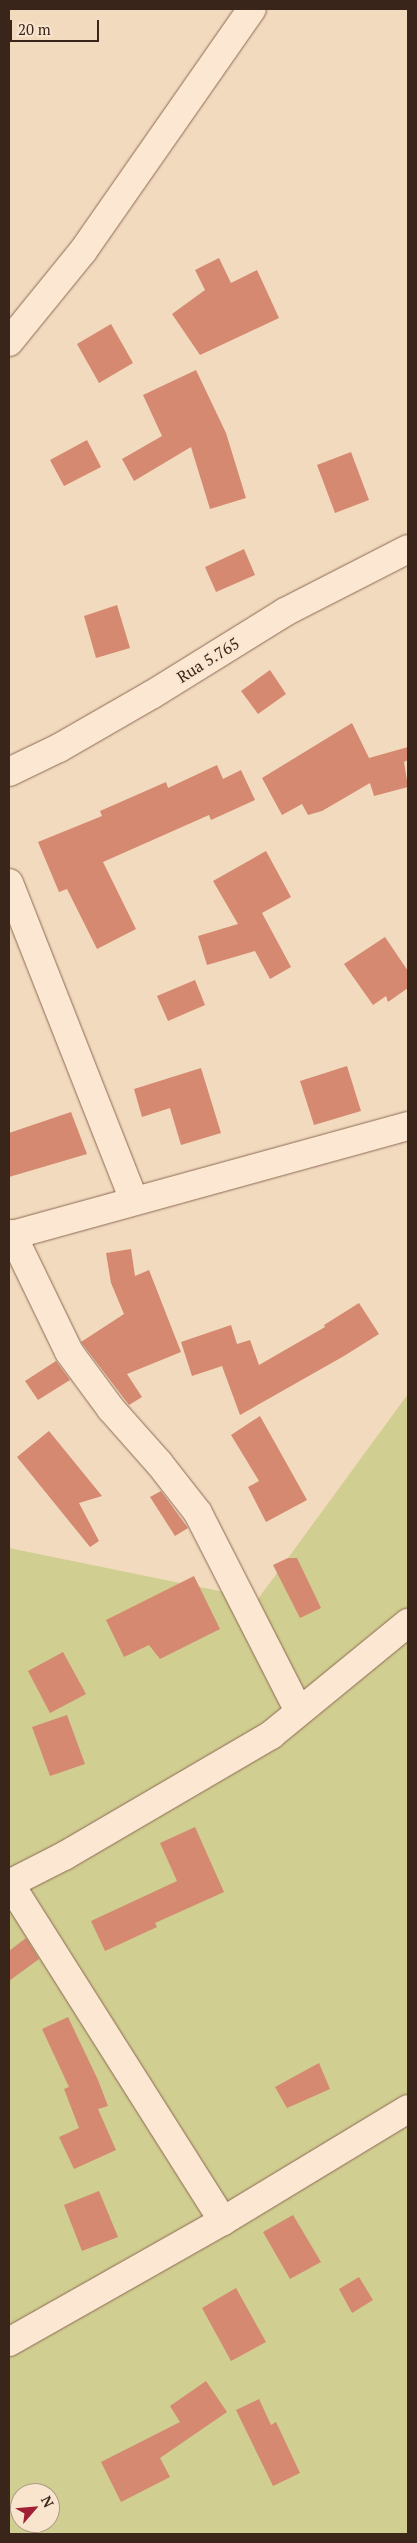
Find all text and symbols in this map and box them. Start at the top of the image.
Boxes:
scale bar [12,10,101,42]
text: 20 m [18,19,51,39]
street label: Rua 5.765 [173,633,243,687]
north arrow [10,2483,60,2533]
text: N [37,2492,59,2510]

